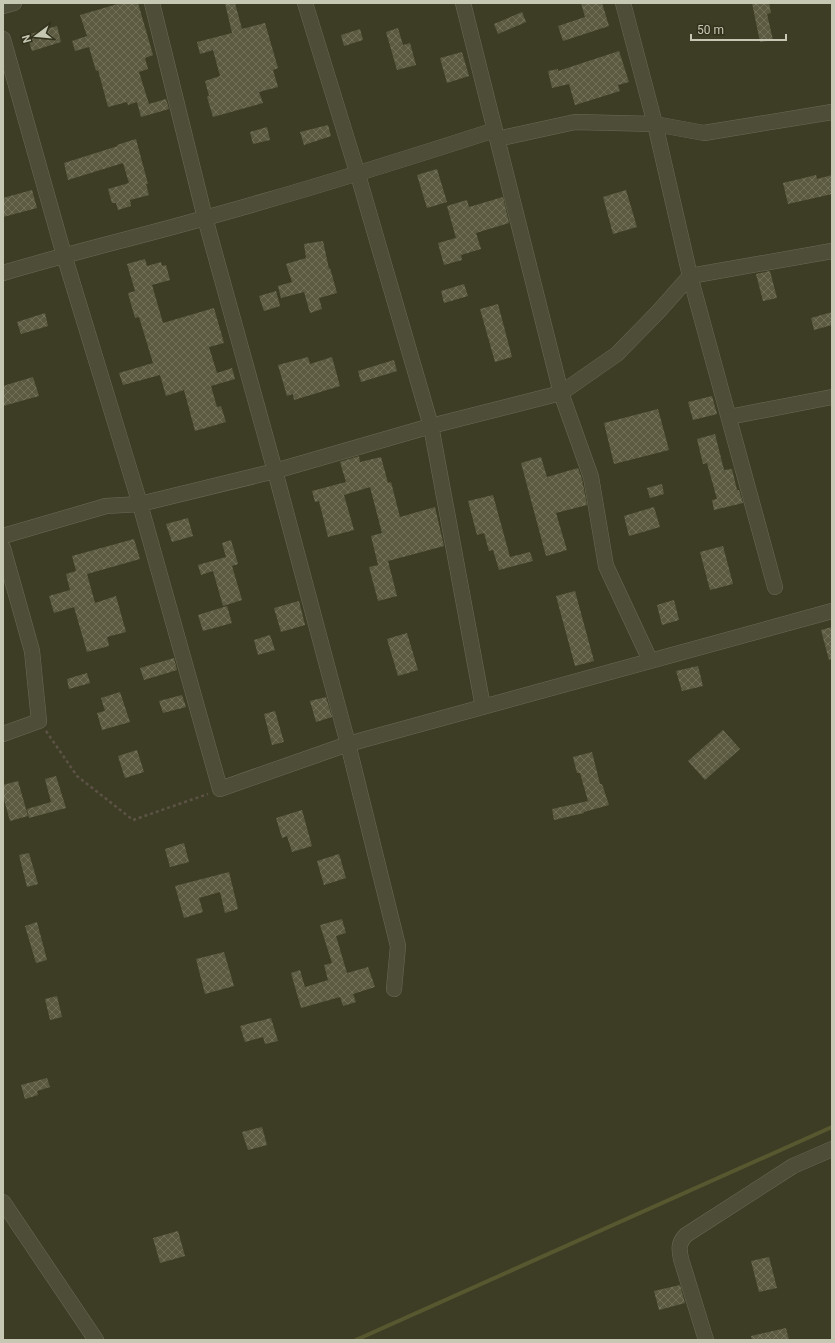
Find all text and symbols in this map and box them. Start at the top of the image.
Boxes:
north arrow [16,16,56,56]
scale bar [691,16,786,42]
text: 50 m [697,23,724,37]
text: N [19,33,34,44]

